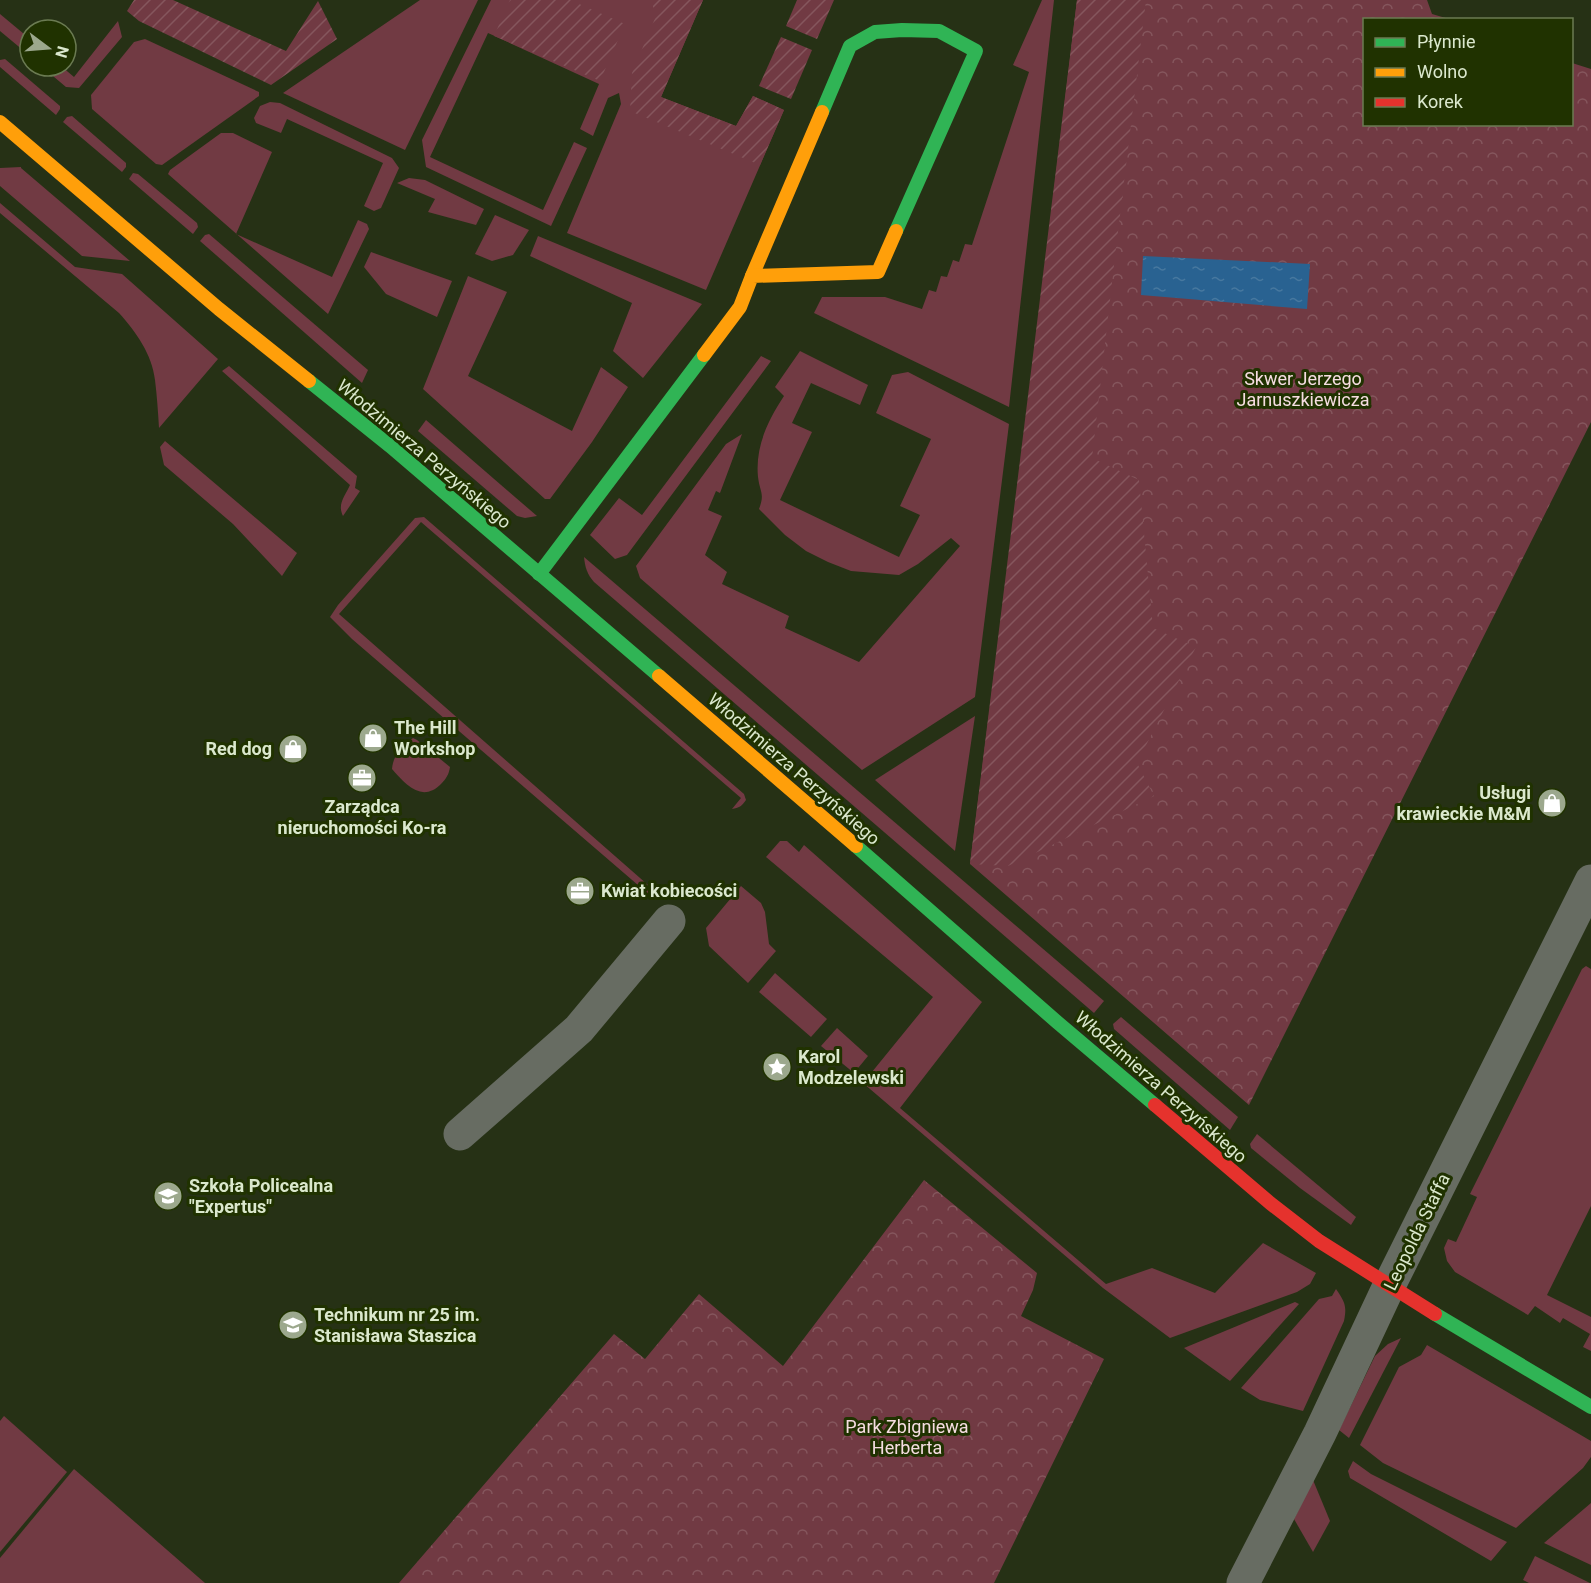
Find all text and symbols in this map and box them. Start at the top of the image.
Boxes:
north arrow [18,18,78,78]
legend [1363,18,1573,126]
text: Płynnie [1417,31,1476,52]
text: N [51,44,73,60]
text: Wolno [1417,61,1468,82]
text: Korek [1417,91,1464,112]
park label: Skwer Jerzego Jarnuszkiewicza [1237,368,1370,410]
street label: Włodzimierza Perzyńskiego [333,375,516,533]
street label: Włodzimierza Perzyńskiego [704,688,884,849]
place label: The Hill Workshop [394,717,475,759]
shop icon: The Hill Workshop [357,722,389,754]
shop icon: Red dog [277,733,309,765]
place label: Red dog [206,738,272,759]
office icon: Zarządca nieruchomości Ko-ra [346,762,378,794]
place label: Usługi krawieckie M&M [1396,782,1531,824]
shop icon: Usługi krawieckie M&M [1536,787,1568,819]
place label: Zarządca nieruchomości Ko-ra [278,796,447,838]
office icon: Kwiat kobiecości [564,875,596,907]
place label: Kwiat kobiecości [601,880,737,901]
street label: Włodzimierza Perzyńskiego [1071,1006,1251,1167]
place label: Karol Modzelewski [798,1046,904,1088]
place icon: Karol Modzelewski [761,1051,793,1083]
street label: Leopolda Staffa [1379,1170,1454,1294]
place label: Szkoła Policealna "Expertus" [189,1175,333,1217]
school or university icon: Szkoła Policealna "Expertus" [152,1180,184,1212]
place label: Technikum nr 25 im. Stanisława Staszica [314,1304,480,1346]
school or university icon: Technikum nr 25 im. Stanisława Staszica [277,1309,309,1341]
park label: Park Zbigniewa Herberta [845,1416,969,1458]

